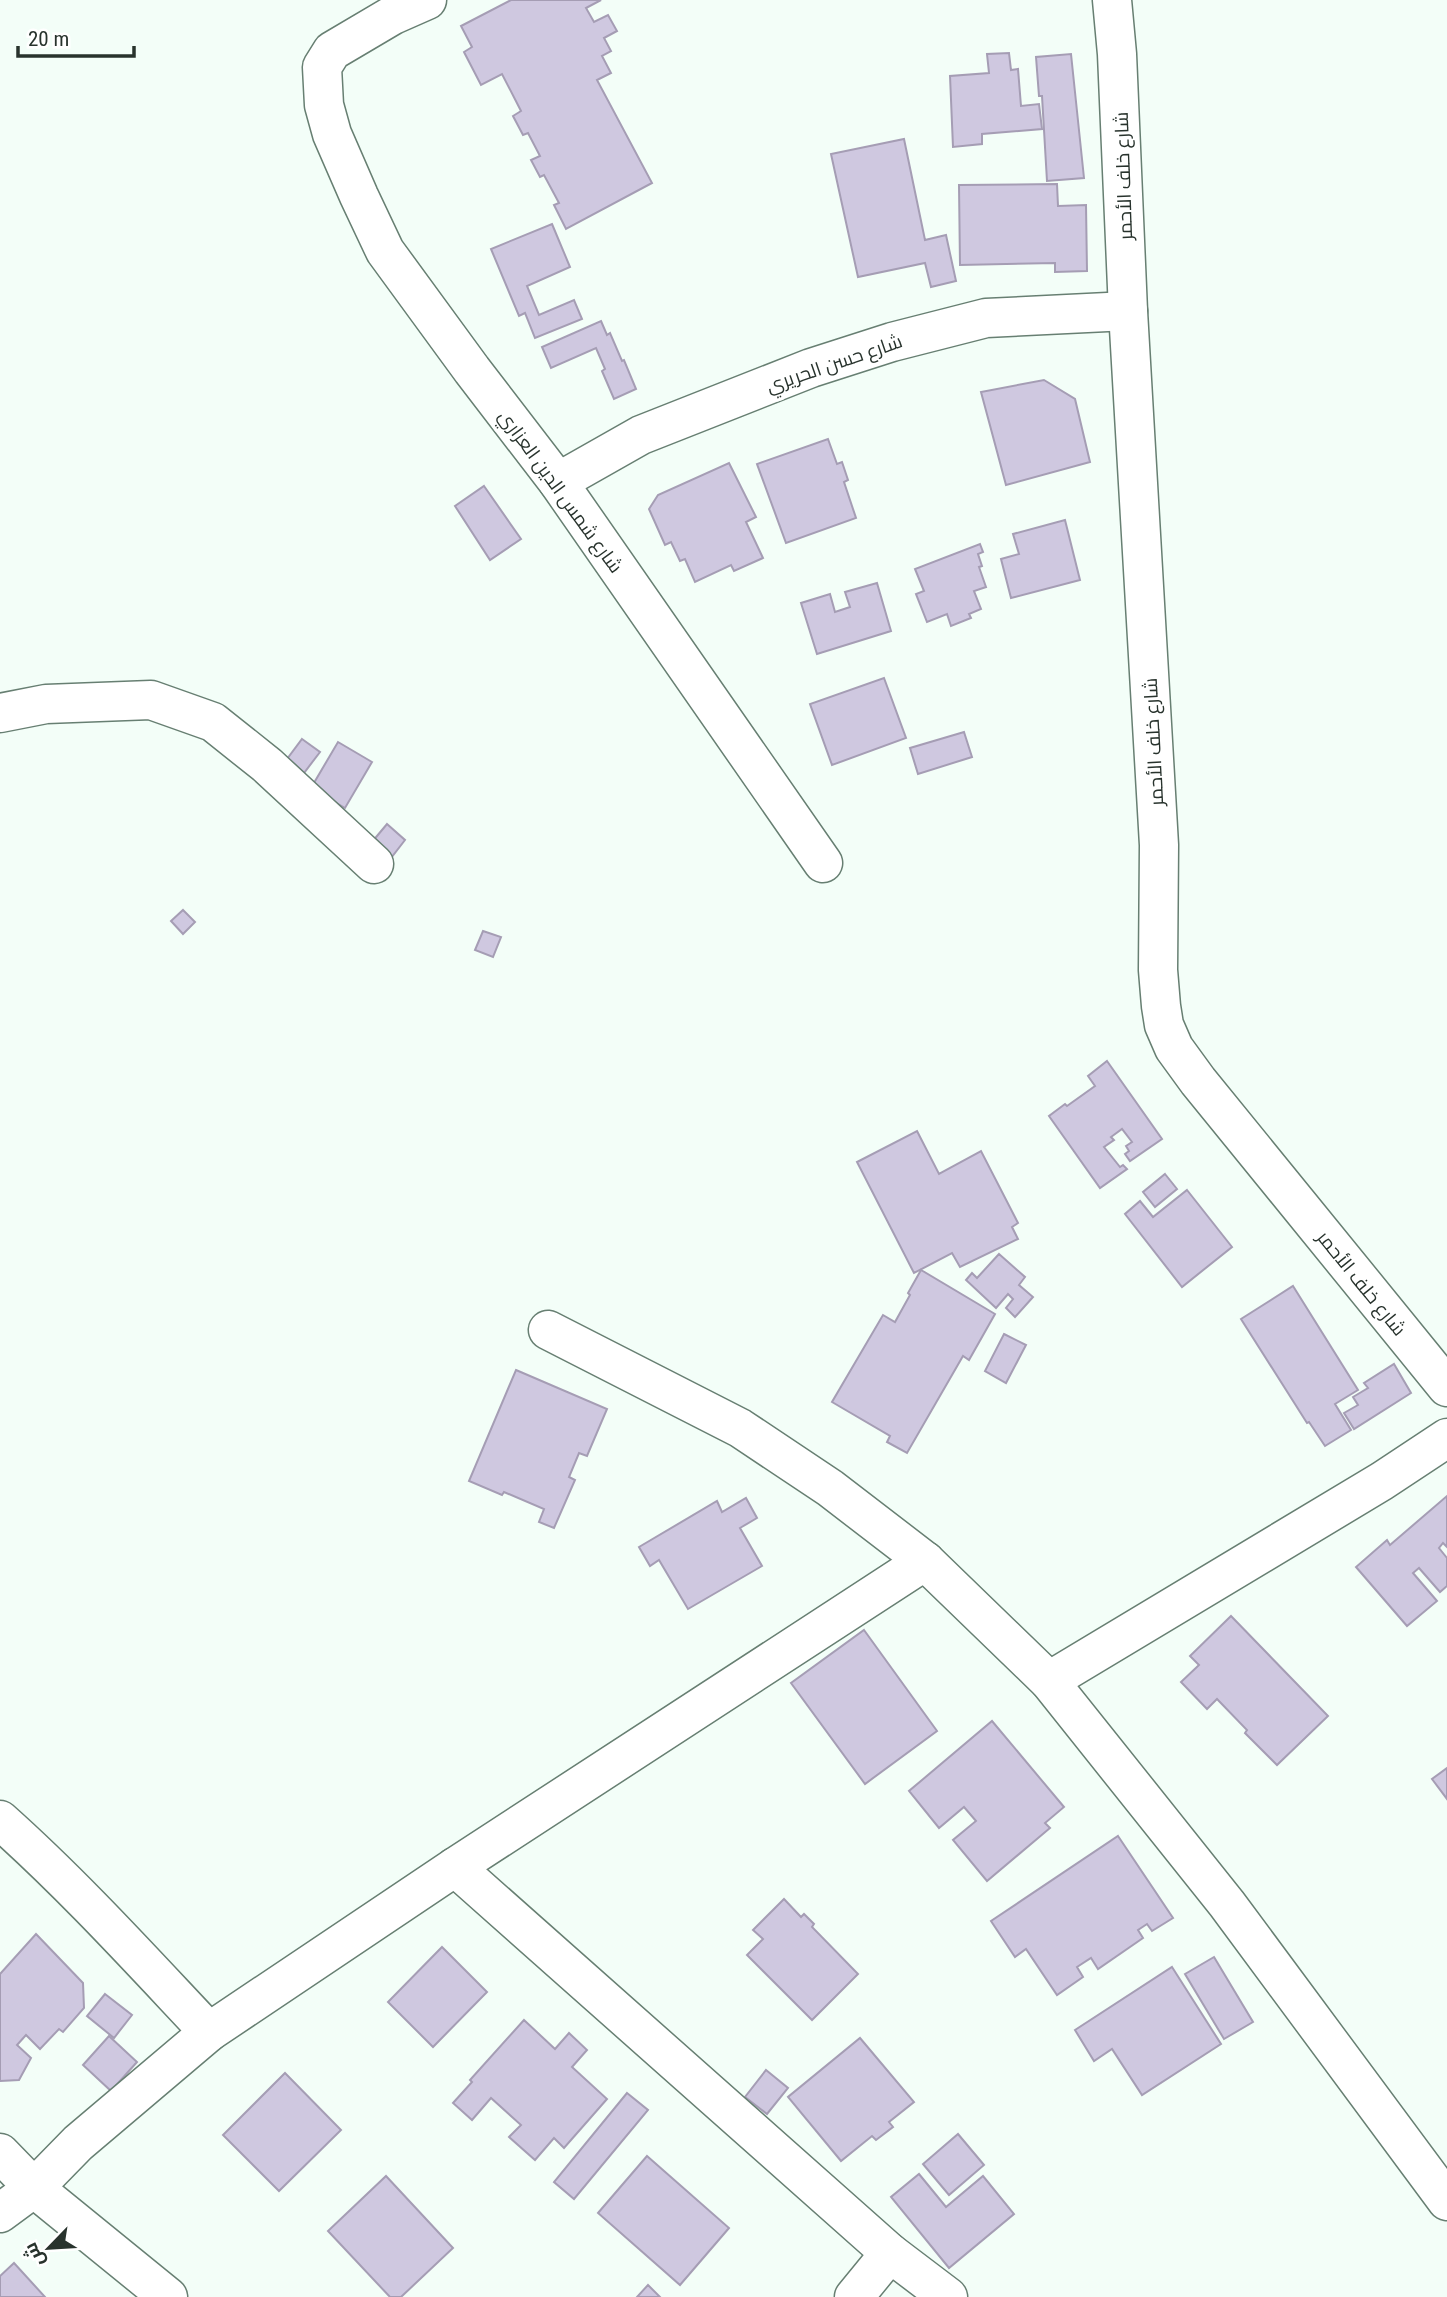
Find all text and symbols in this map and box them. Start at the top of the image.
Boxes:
scale bar [18,14,133,58]
text: 20 m [28,27,69,51]
street label: شارع خلف الأحمر [1110,111,1139,242]
street label: شارع حسن الحريري [763,329,906,400]
street label: شارع شمس الدين العزاري [491,405,628,579]
street label: شارع خلف الأحمر [1139,677,1170,808]
street label: شارع خلف الأحمر [1310,1225,1411,1342]
north arrow [14,2213,84,2283]
text: ش [18,2239,50,2271]

